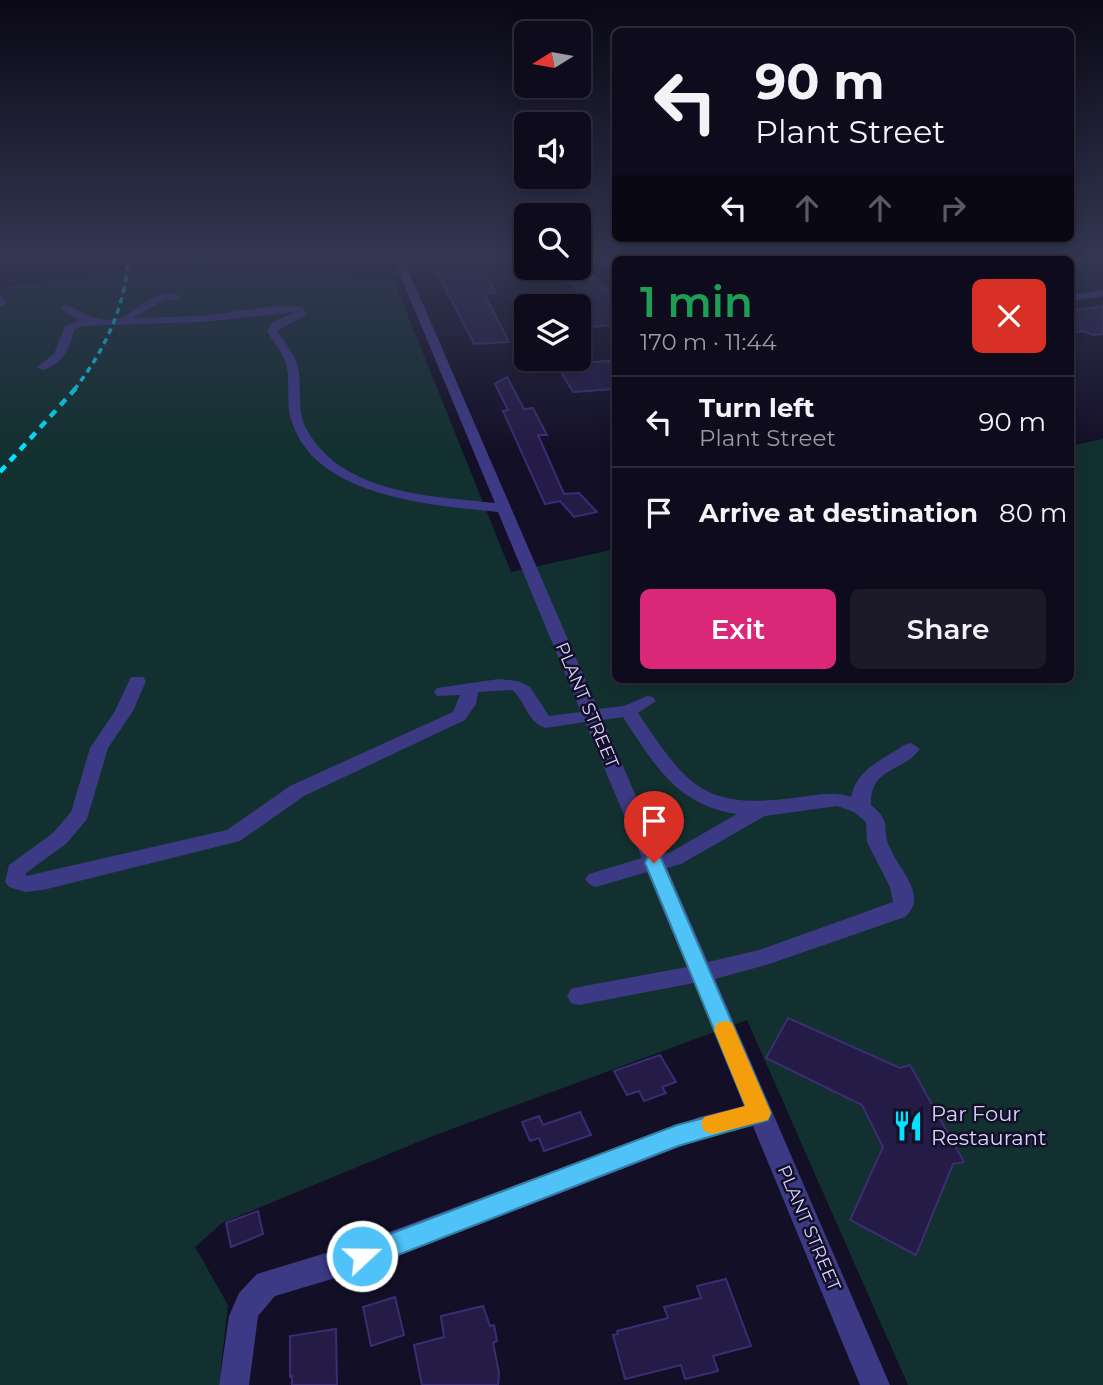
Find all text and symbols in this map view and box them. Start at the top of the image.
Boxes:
north arrow [514,21,592,98]
map controls [514,21,591,371]
text: 90 m [755,52,885,111]
icon: left [640,56,731,147]
button: sound [514,112,591,189]
text: Plant Street [755,112,945,151]
icon: left [715,189,753,227]
icon: ahead [788,189,826,227]
icon: ahead [861,189,899,227]
icon: right [934,189,972,227]
button: search [514,203,591,280]
text: 1 min [640,276,753,328]
button: close [972,279,1046,353]
button: layers [514,294,591,371]
text: 170 m · 11:44 [640,328,777,356]
text: Turn left [699,392,815,424]
icon: left [640,403,678,441]
text: 90 m [979,406,1046,438]
text: Plant Street [699,424,836,452]
icon: arrive [640,494,678,532]
text: Arrive at destination [699,497,978,529]
text: 80 m [999,497,1067,529]
button: Exit [640,589,836,669]
button: Share [850,589,1046,669]
street label: PLANT STREET [551,639,624,772]
pin [624,791,684,863]
icon: arrive [635,802,673,840]
place label: Par Four Restaurant [931,1101,1046,1150]
restaurant icon: Par Four Restaurant [891,1109,925,1143]
street label: PLANT STREET [773,1162,846,1295]
position arrow [325,1219,399,1293]

